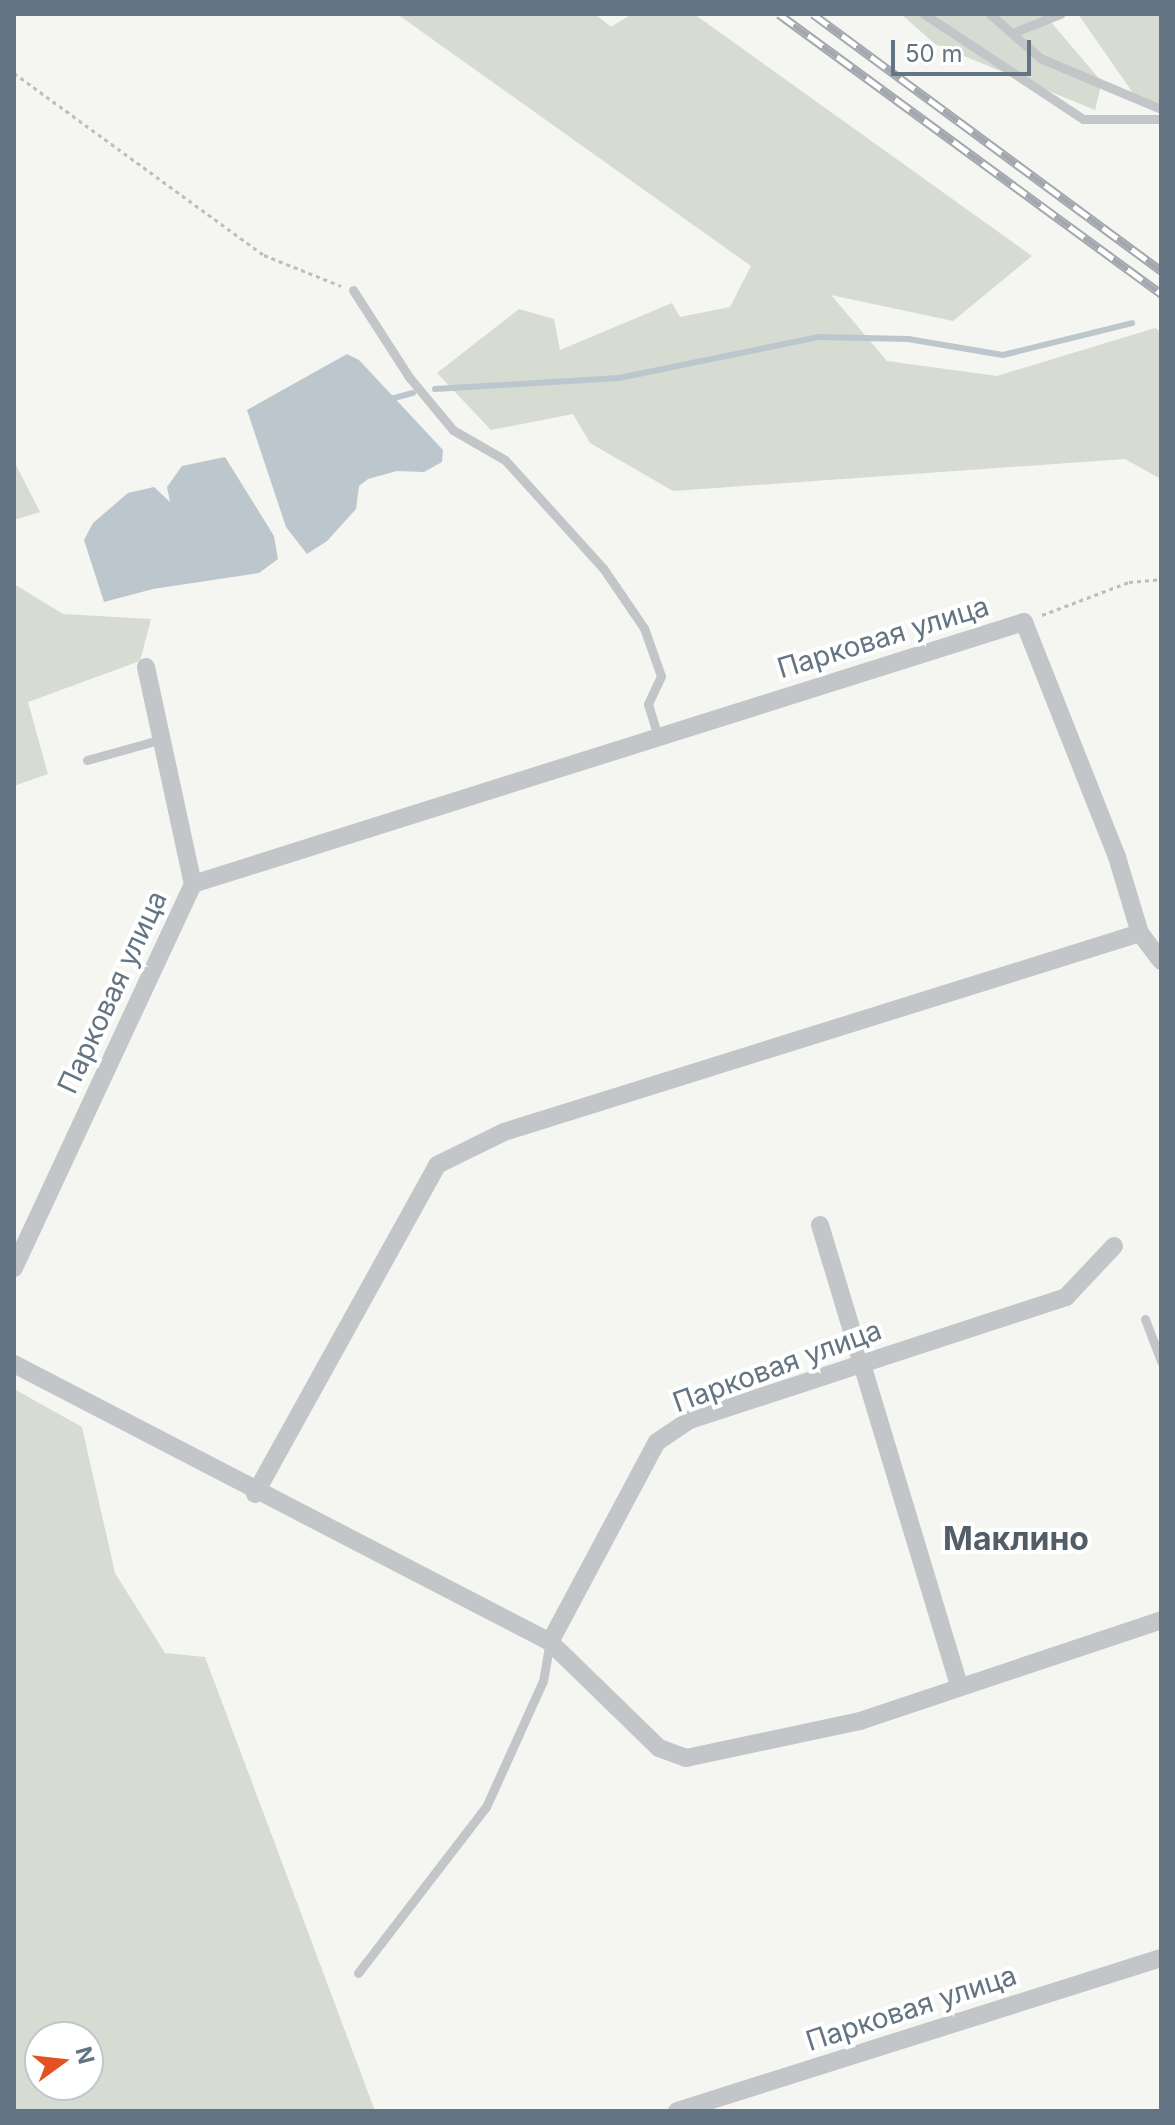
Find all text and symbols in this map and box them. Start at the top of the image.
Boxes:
scale bar [895,24,1035,74]
text: 50 m [905,39,963,68]
street label: Парковая улица [773,589,993,685]
street label: Парковая улица [50,885,174,1099]
street label: Парковая улица [668,1313,886,1419]
district label: Маклино [943,1520,1089,1558]
street label: Парковая улица [801,1958,1021,2058]
north arrow [24,2021,104,2101]
text: N [71,2044,100,2067]

